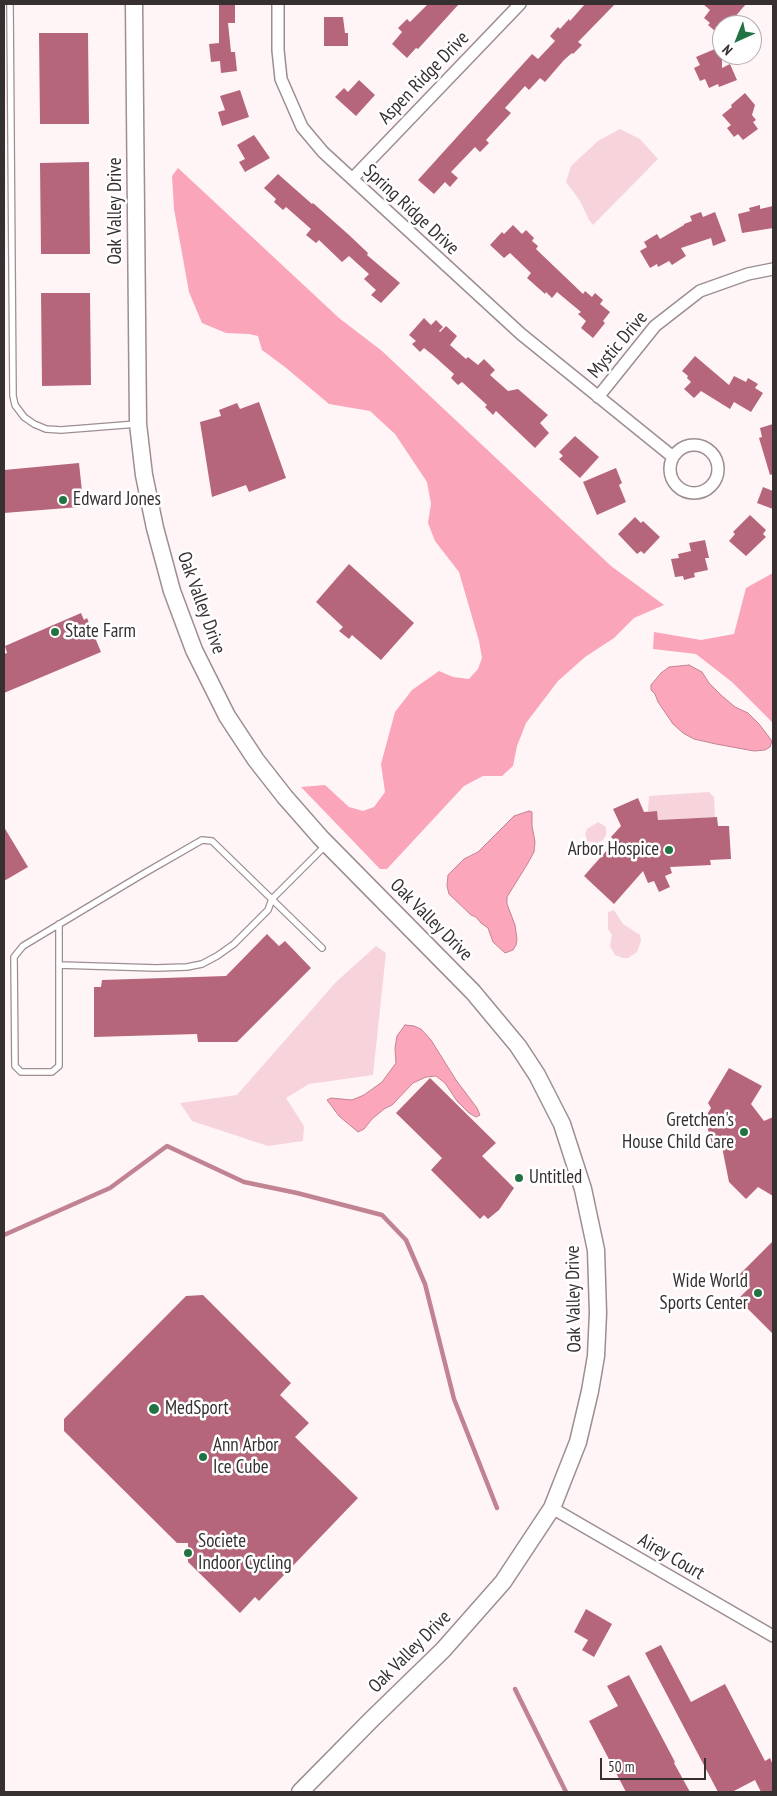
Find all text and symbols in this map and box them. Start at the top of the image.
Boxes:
north arrow [712,15,762,65]
street label: Aspen Ridge Drive [374,27,474,129]
text: N [718,41,736,59]
street label: Oak Valley Drive [105,157,127,265]
street label: Spring Ridge Drive [358,160,464,260]
street label: Mystic Drive [583,307,653,383]
place label: Edward Jones [73,489,161,511]
marker: Edward Jones [57,494,69,506]
street label: Oak Valley Drive [172,549,230,657]
place label: State Farm [65,621,136,643]
marker: State Farm [49,626,61,638]
place label: Arbor Hospice [568,839,659,861]
marker: Arbor Hospice [663,844,675,856]
street label: Oak Valley Drive [385,874,477,966]
place label: Gretchen's House Child Care [622,1110,734,1154]
marker: Gretchen's House Child Care [738,1126,750,1138]
place label: Untitled [529,1167,582,1189]
marker: Untitled [513,1172,525,1184]
street label: Oak Valley Drive [562,1245,586,1353]
place label: Wide World Sports Center [660,1271,748,1315]
marker: Wide World Sports Center [752,1287,764,1299]
place label: MedSport [165,1398,229,1420]
marker: MedSport [147,1402,161,1416]
place label: Ann Arbor Ice Cube [213,1435,279,1479]
marker: Ann Arbor Ice Cube [197,1451,209,1463]
street label: Airey Court [634,1529,708,1585]
place label: Societe Indoor Cycling [198,1531,292,1575]
marker: Societe Indoor Cycling [182,1547,194,1559]
street label: Oak Valley Drive [364,1606,456,1698]
scale bar [602,1748,708,1780]
text: 50 m [608,1757,634,1776]

